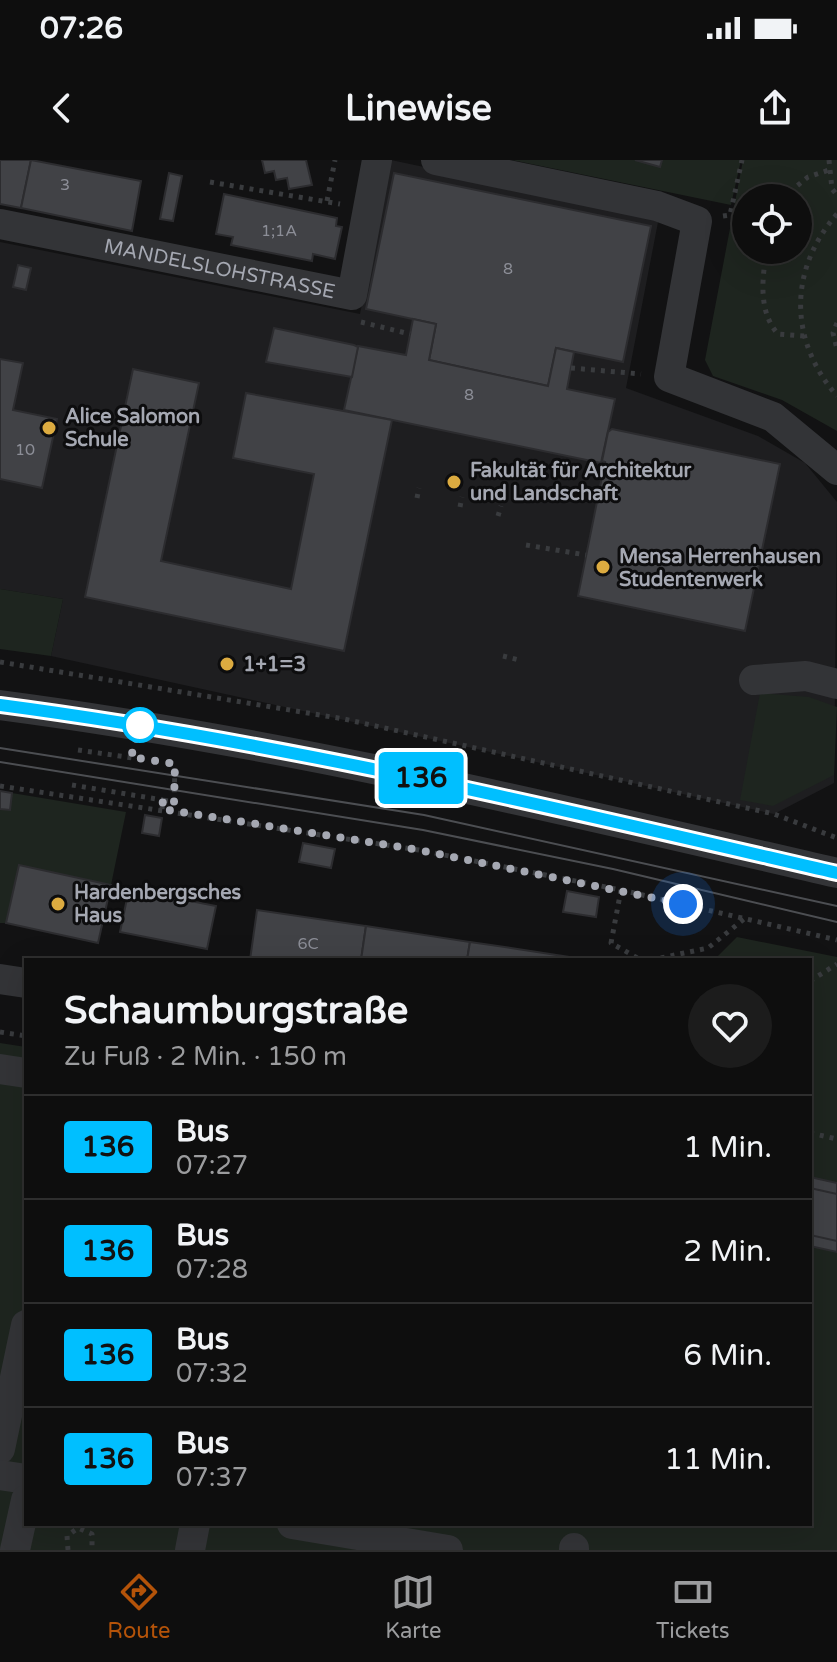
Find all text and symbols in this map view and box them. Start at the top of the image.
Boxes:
text: 07:26 [40,10,123,47]
icon: back [40,86,84,130]
icon: share [753,86,797,130]
text: Linewise [345,87,492,130]
house number: 3 [60,175,70,195]
map controls [732,184,812,264]
button: locate [732,184,812,264]
house number: 1;1A [261,221,297,241]
street label: MANDELSLOHSTRASSE [102,234,337,304]
house number: 8 [503,259,513,279]
house number: 8 [464,385,474,405]
place label: Alice Salomon Schule [65,405,200,452]
marker: Alice Salomon Schule [40,419,58,437]
house number: 10 [15,440,35,460]
place label: Fakultät für Architektur und Landschaft [470,459,692,506]
marker: Fakultät für Architektur und Landschaft [445,473,463,491]
place label: Mensa Herrenhausen Studentenwerk [619,545,821,592]
marker: Mensa Herrenhausen Studentenwerk [594,558,612,576]
place label: 1+1=3 [243,653,306,677]
marker: 1+1=3 [218,655,236,673]
unlabelled marker [123,708,157,742]
line badge: 136 [375,752,467,804]
text: 136 [395,761,447,795]
place label: Hardenbergsches Haus [74,881,241,928]
your location [663,884,703,924]
marker: Hardenbergsches Haus [49,895,67,913]
house number: 6C [297,934,319,954]
button: heart [688,984,772,1068]
text: Schaumburgstraße [64,988,408,1034]
text: Zu Fuß · 2 Min. · 150 m [64,1041,347,1072]
text: Bus [176,1113,229,1150]
text: 1 Min. [683,1129,772,1166]
text: 136 [82,1130,134,1164]
text: 07:27 [176,1150,248,1181]
text: Bus [176,1217,229,1254]
text: 2 Min. [683,1233,772,1270]
text: 136 [82,1234,134,1268]
text: 07:28 [176,1254,248,1285]
text: Bus [176,1321,229,1358]
text: 6 Min. [683,1337,772,1374]
text: 136 [82,1338,134,1372]
text: 07:32 [176,1358,248,1389]
text: Bus [176,1425,229,1462]
text: 11 Min. [664,1441,772,1478]
text: 136 [82,1442,134,1476]
text: 07:37 [176,1462,248,1493]
tab: Route [107,1570,170,1644]
tab: Karte [385,1570,441,1644]
tab: Tickets [656,1570,730,1644]

